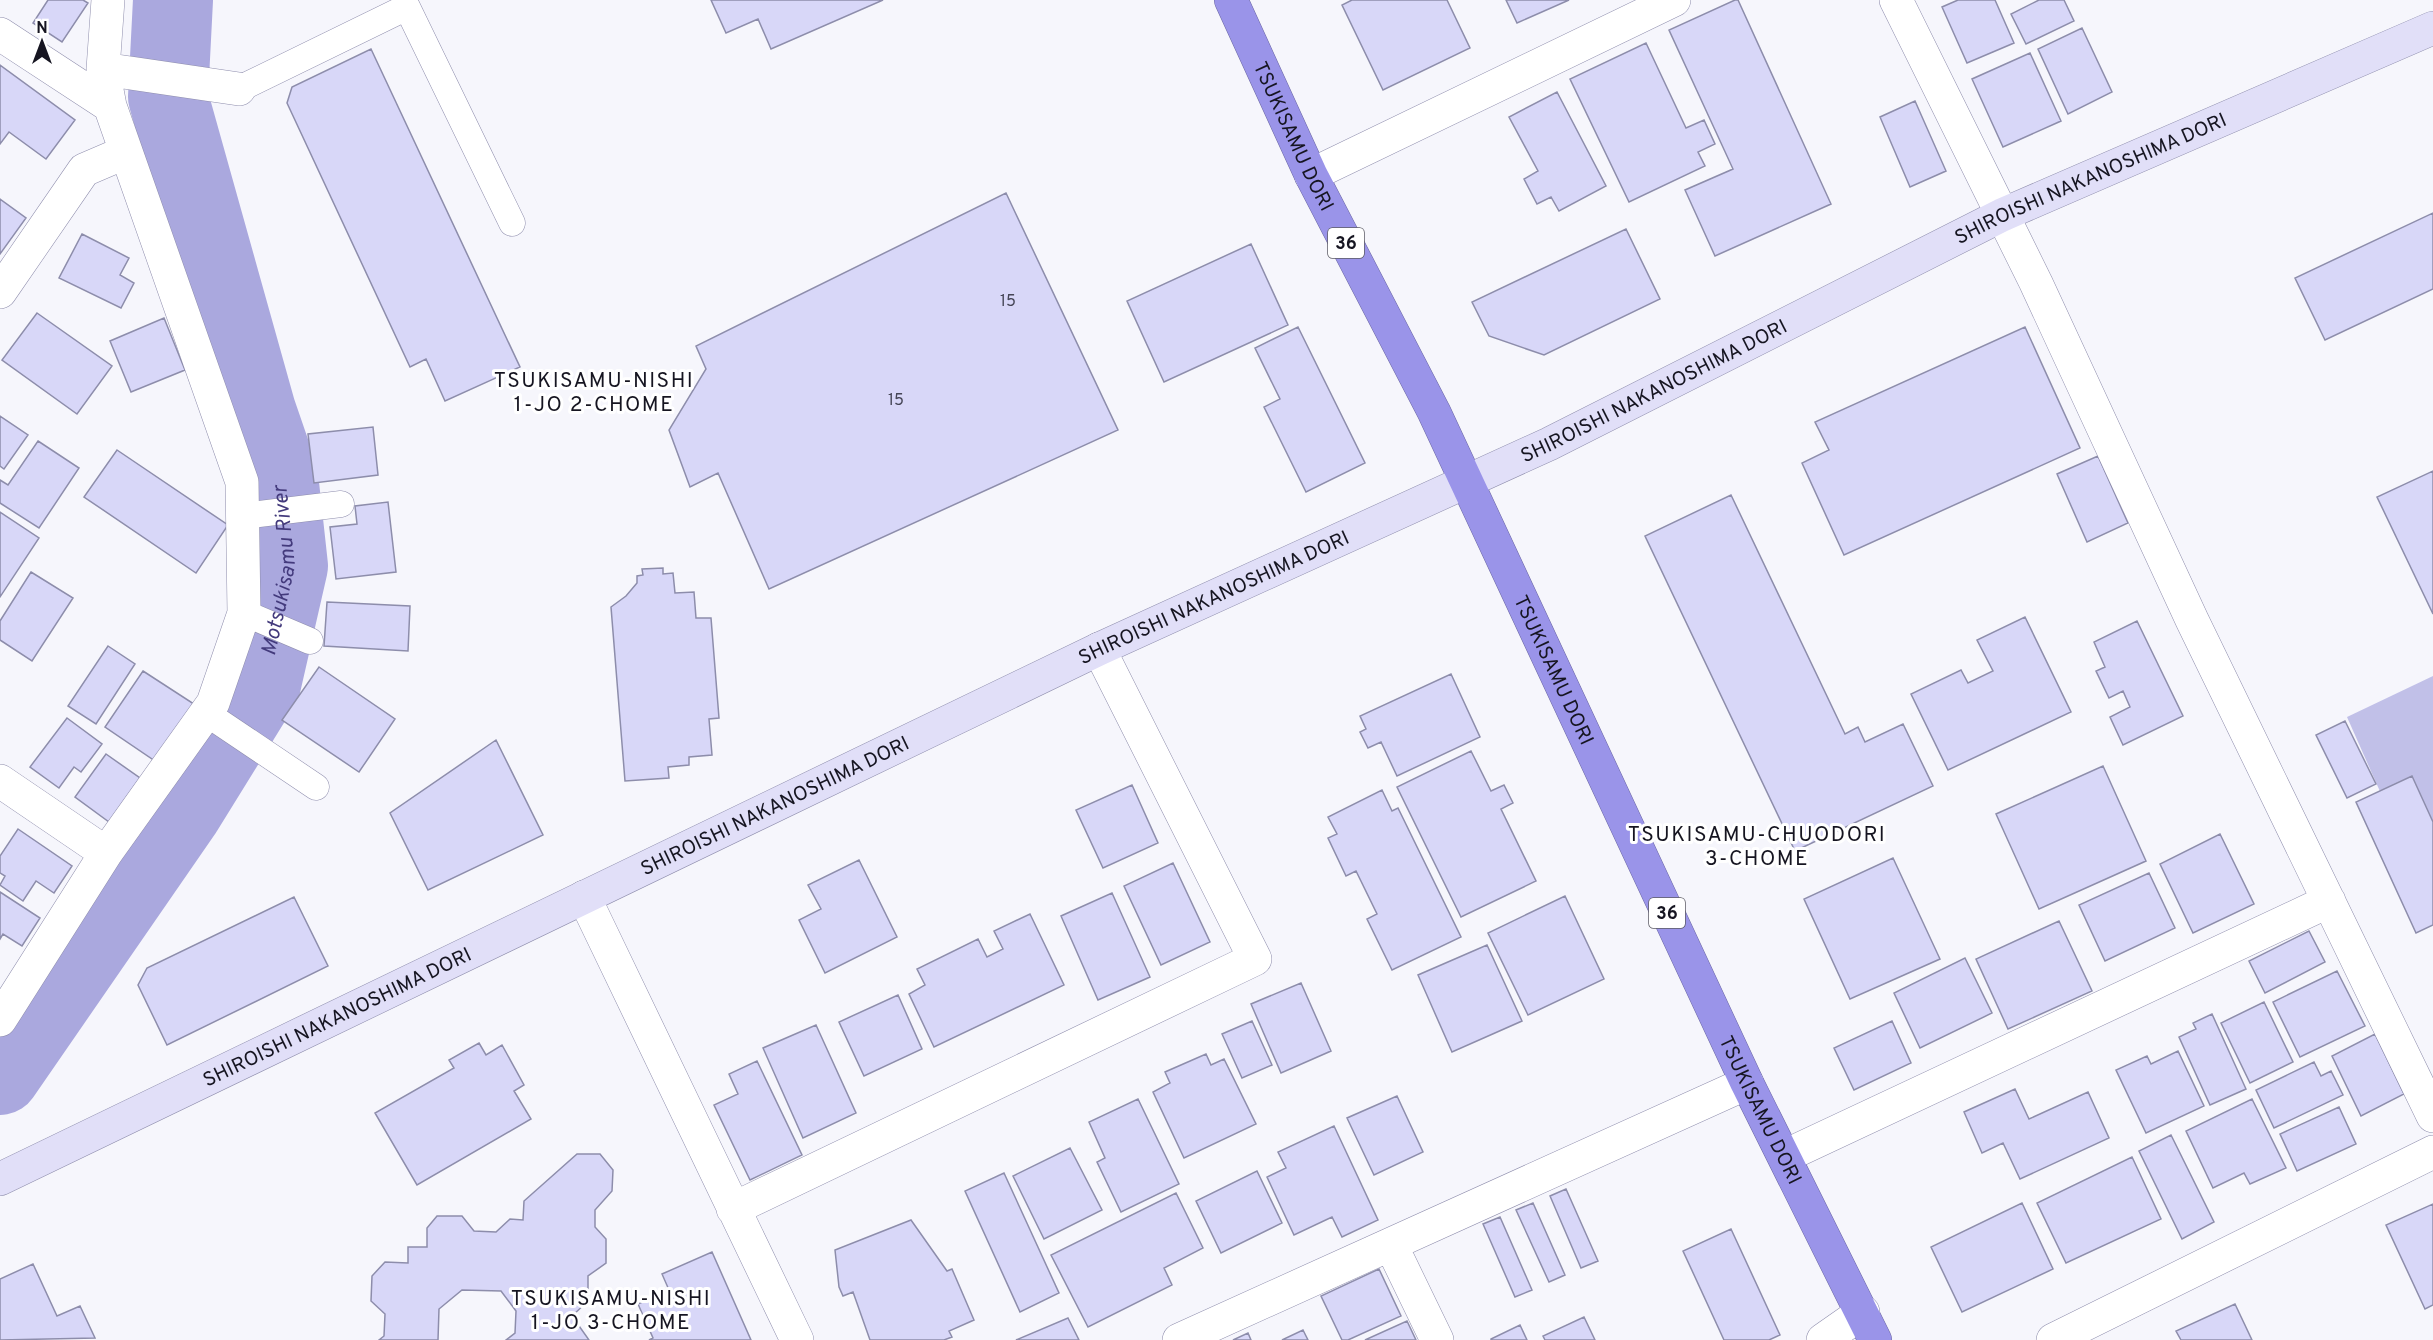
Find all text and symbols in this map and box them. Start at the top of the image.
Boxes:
north arrow [12,12,72,72]
text: N [36,19,48,39]
street label: TSUKISAMU DORI [1246,58,1339,216]
street label: SHIROISHI NAKANOSHIMA DORI [1951,108,2231,252]
road number: 36 [1328,228,1364,258]
house number: 15 [1000,292,1016,312]
street label: SHIROISHI NAKANOSHIMA DORI [1517,315,1792,470]
district label: TSUKISAMU-NISHI 1-JO 2-CHOME [494,368,694,419]
house number: 15 [888,391,904,411]
water label: Motsukisamu River [256,482,303,658]
street label: SHIROISHI NAKANOSHIMA DORI [1075,526,1354,672]
street label: TSUKISAMU DORI [1506,592,1599,750]
street label: SHIROISHI NAKANOSHIMA DORI [637,731,914,883]
district label: TSUKISAMU-CHUODORI 3-CHOME [1628,822,1886,873]
road number: 36 [1649,898,1685,928]
street label: SHIROISHI NAKANOSHIMA DORI [199,943,476,1094]
street label: TSUKISAMU DORI [1712,1032,1806,1189]
district label: TSUKISAMU-NISHI 1-JO 3-CHOME [511,1286,711,1337]

